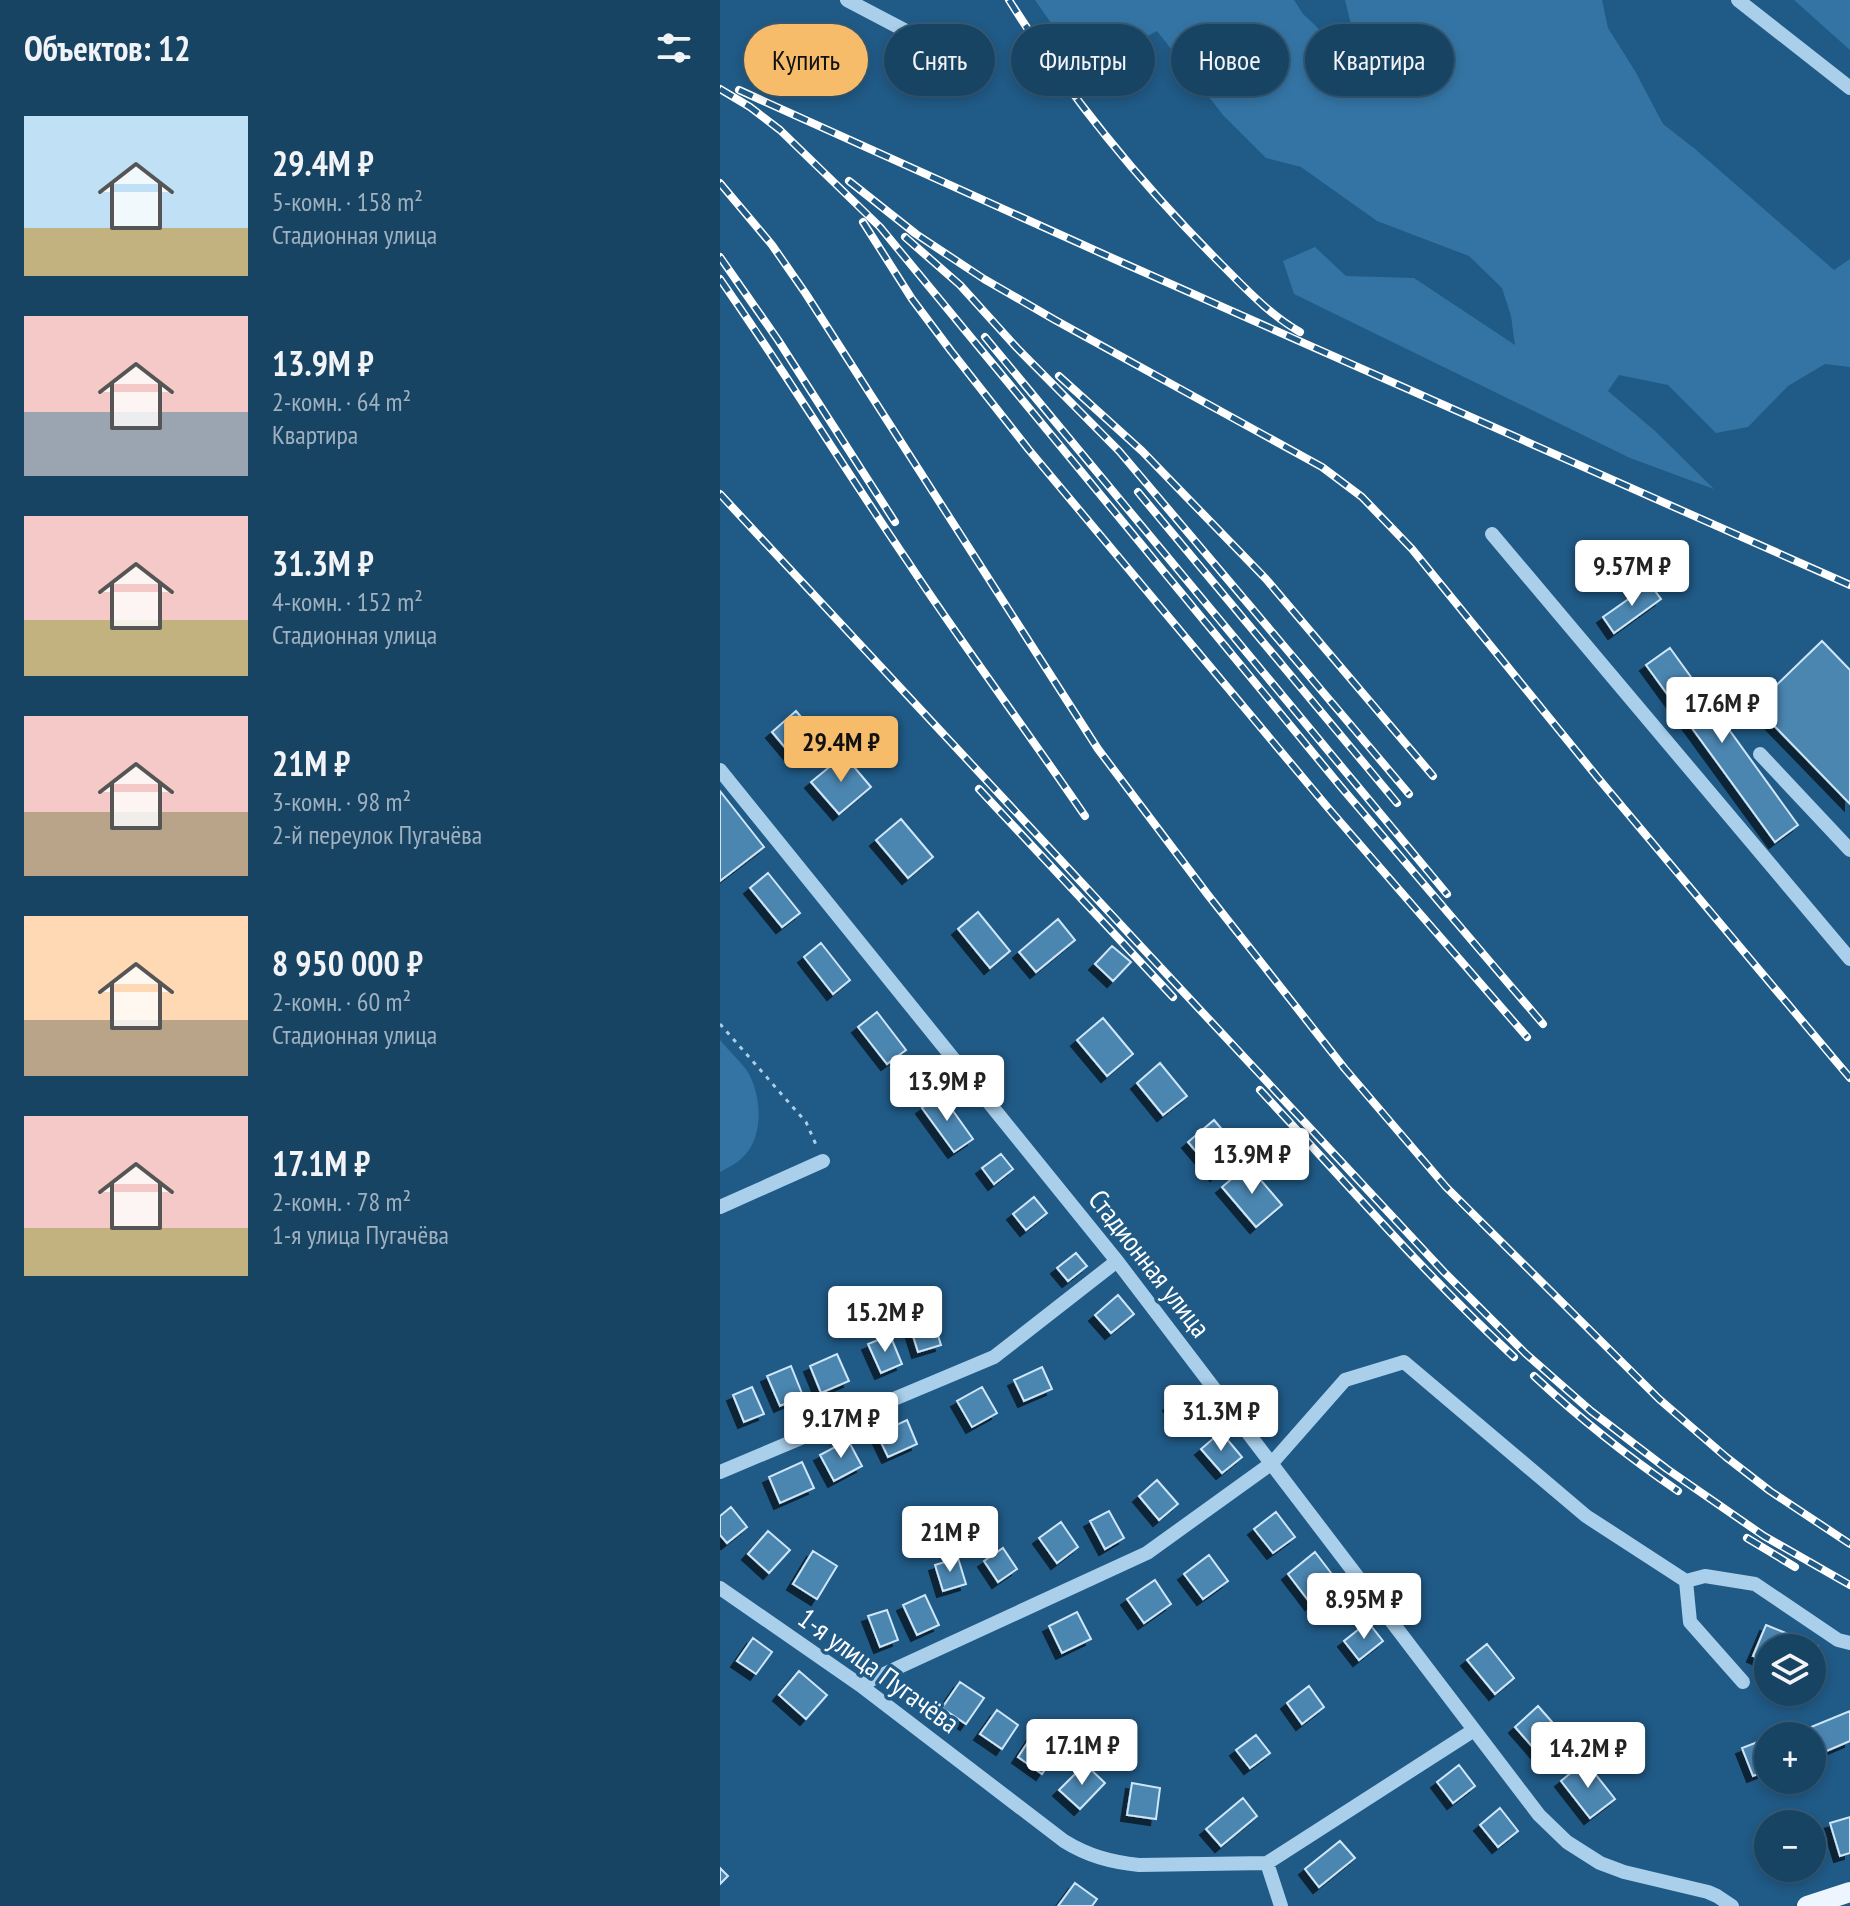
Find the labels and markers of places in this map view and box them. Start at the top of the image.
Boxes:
pin: 9.57M ₽ [1558,540,1706,608]
pin: 17.6M ₽ [1648,677,1796,745]
pin: 29.4M ₽ [767,716,915,784]
pin: 13.9M ₽ [873,1055,1021,1123]
pin: 13.9M ₽ [1178,1128,1326,1196]
pin: 15.2M ₽ [811,1286,959,1354]
pin: 31.3M ₽ [1147,1385,1295,1453]
pin: 9.17M ₽ [767,1392,915,1460]
pin: 21M ₽ [894,1506,1006,1574]
pin: 8.95M ₽ [1290,1573,1438,1641]
pin: 17.1M ₽ [1008,1719,1156,1787]
pin: 14.2M ₽ [1514,1722,1662,1790]

